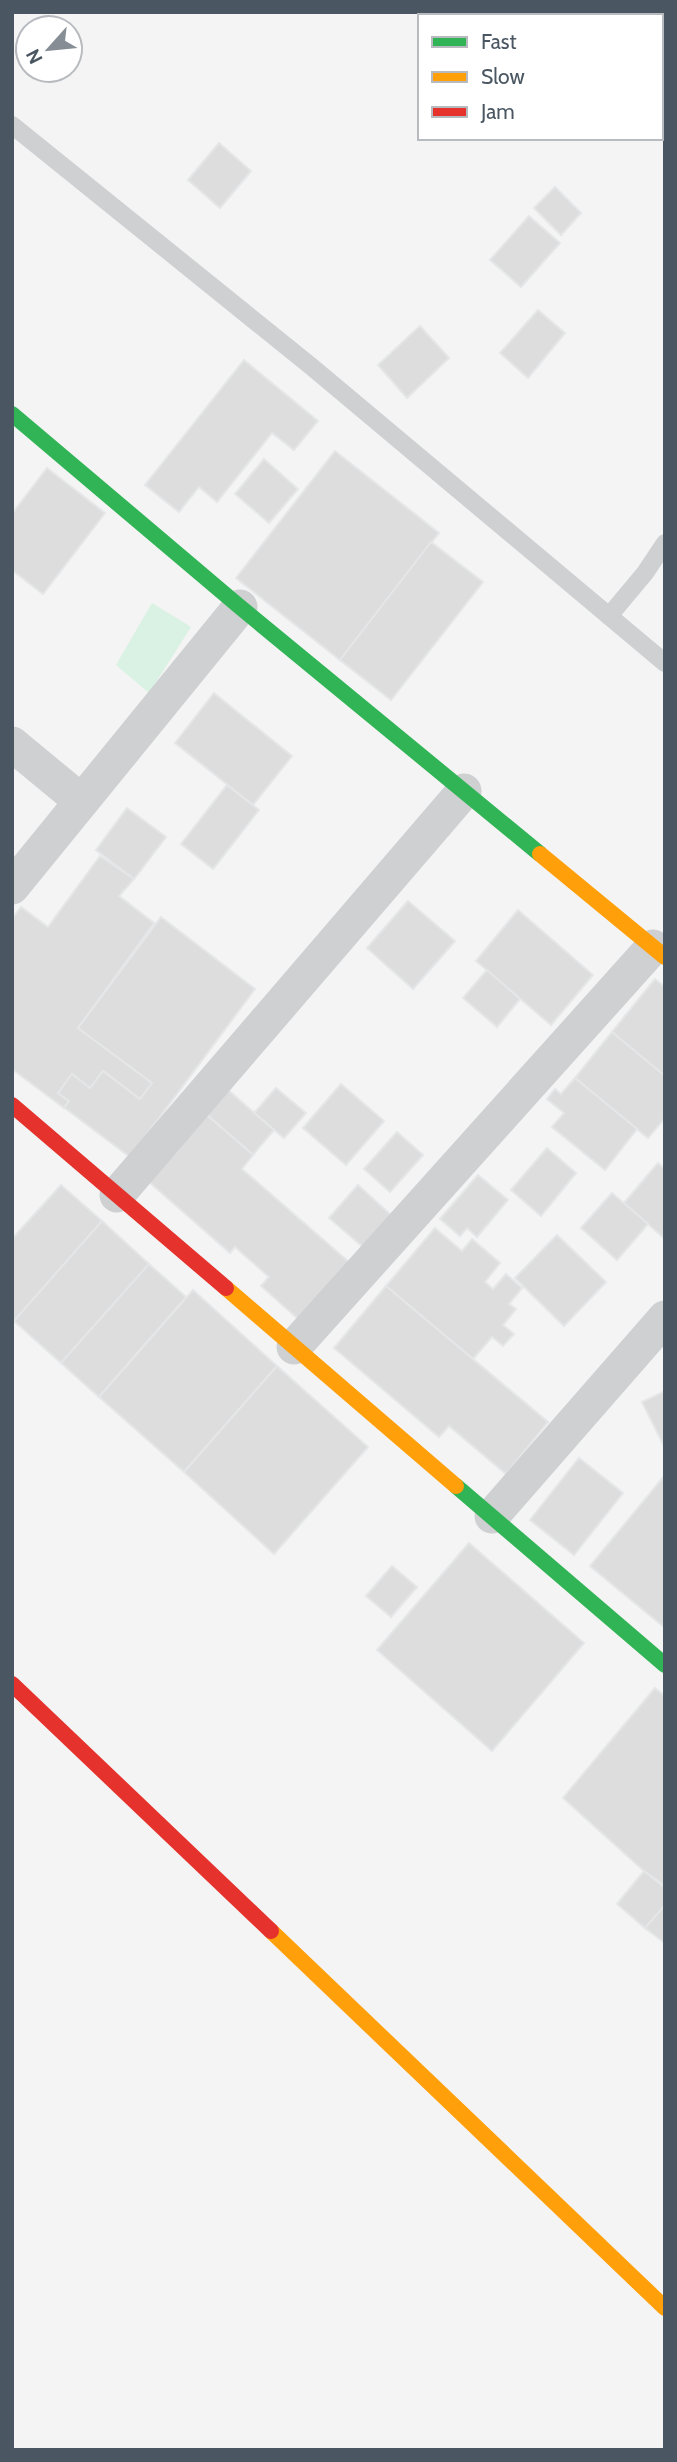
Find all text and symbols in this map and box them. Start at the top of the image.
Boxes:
north arrow [14,14,84,84]
legend [418,14,663,140]
text: Fast [481,29,517,54]
text: N [21,45,48,68]
text: Slow [481,64,525,89]
text: Jam [480,99,515,124]

